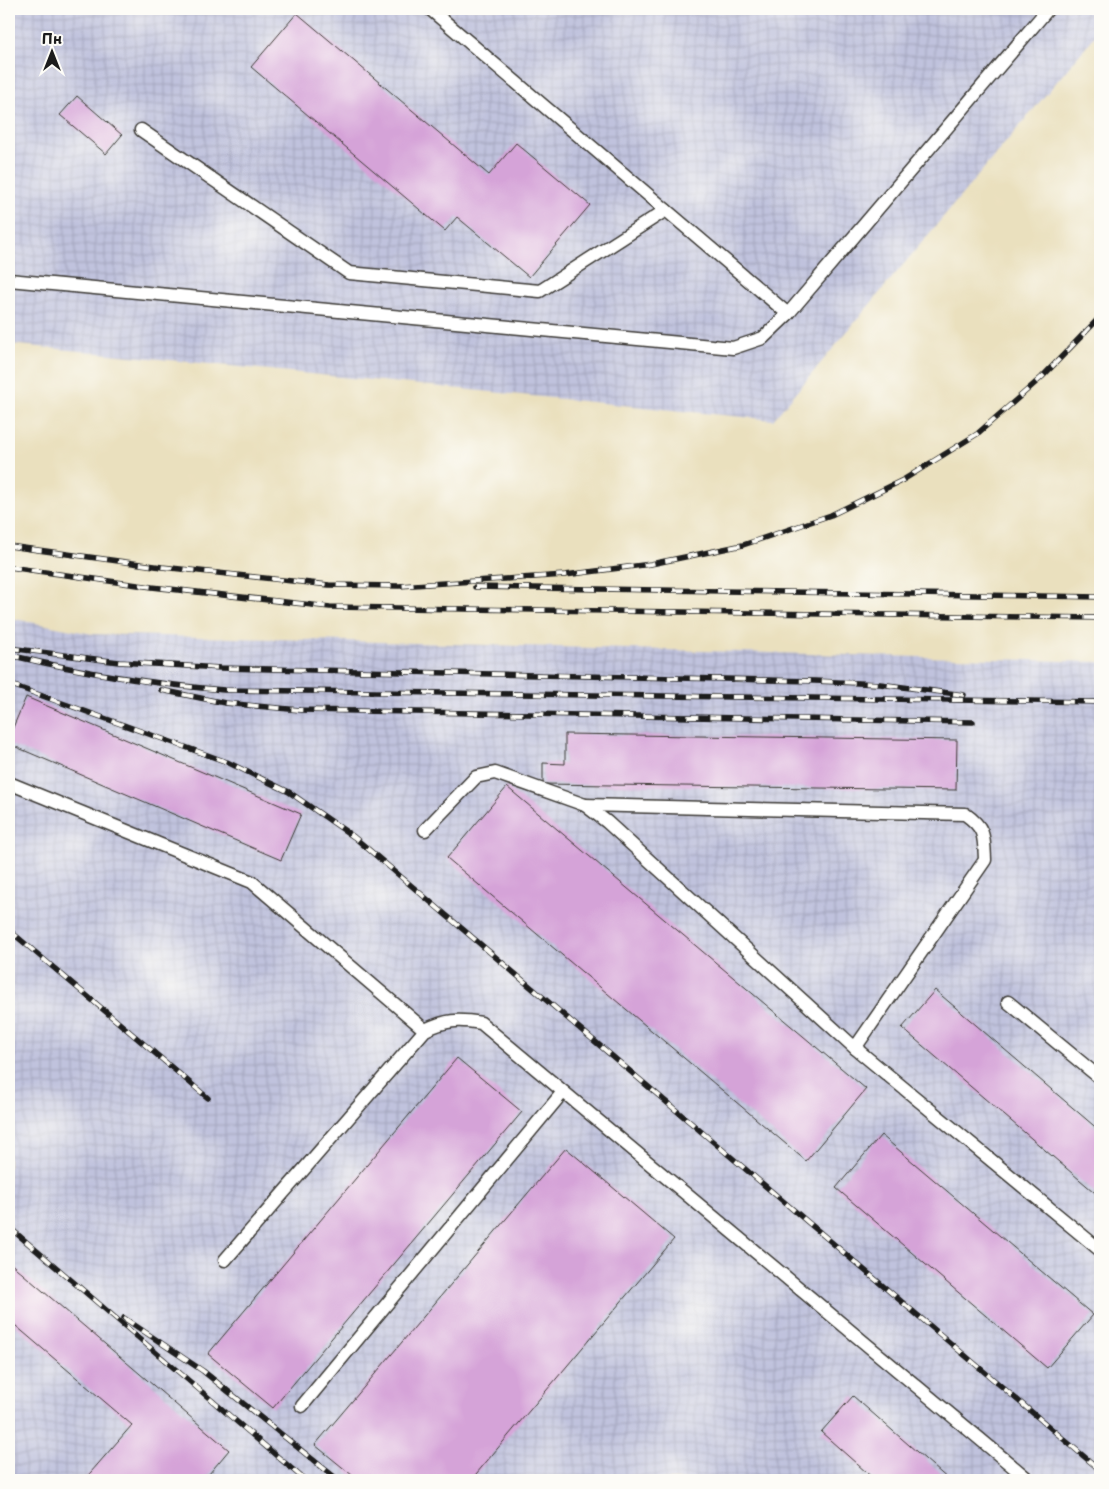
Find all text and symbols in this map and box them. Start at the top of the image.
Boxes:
north arrow [28,28,78,78]
text: Пн [42,28,62,49]

